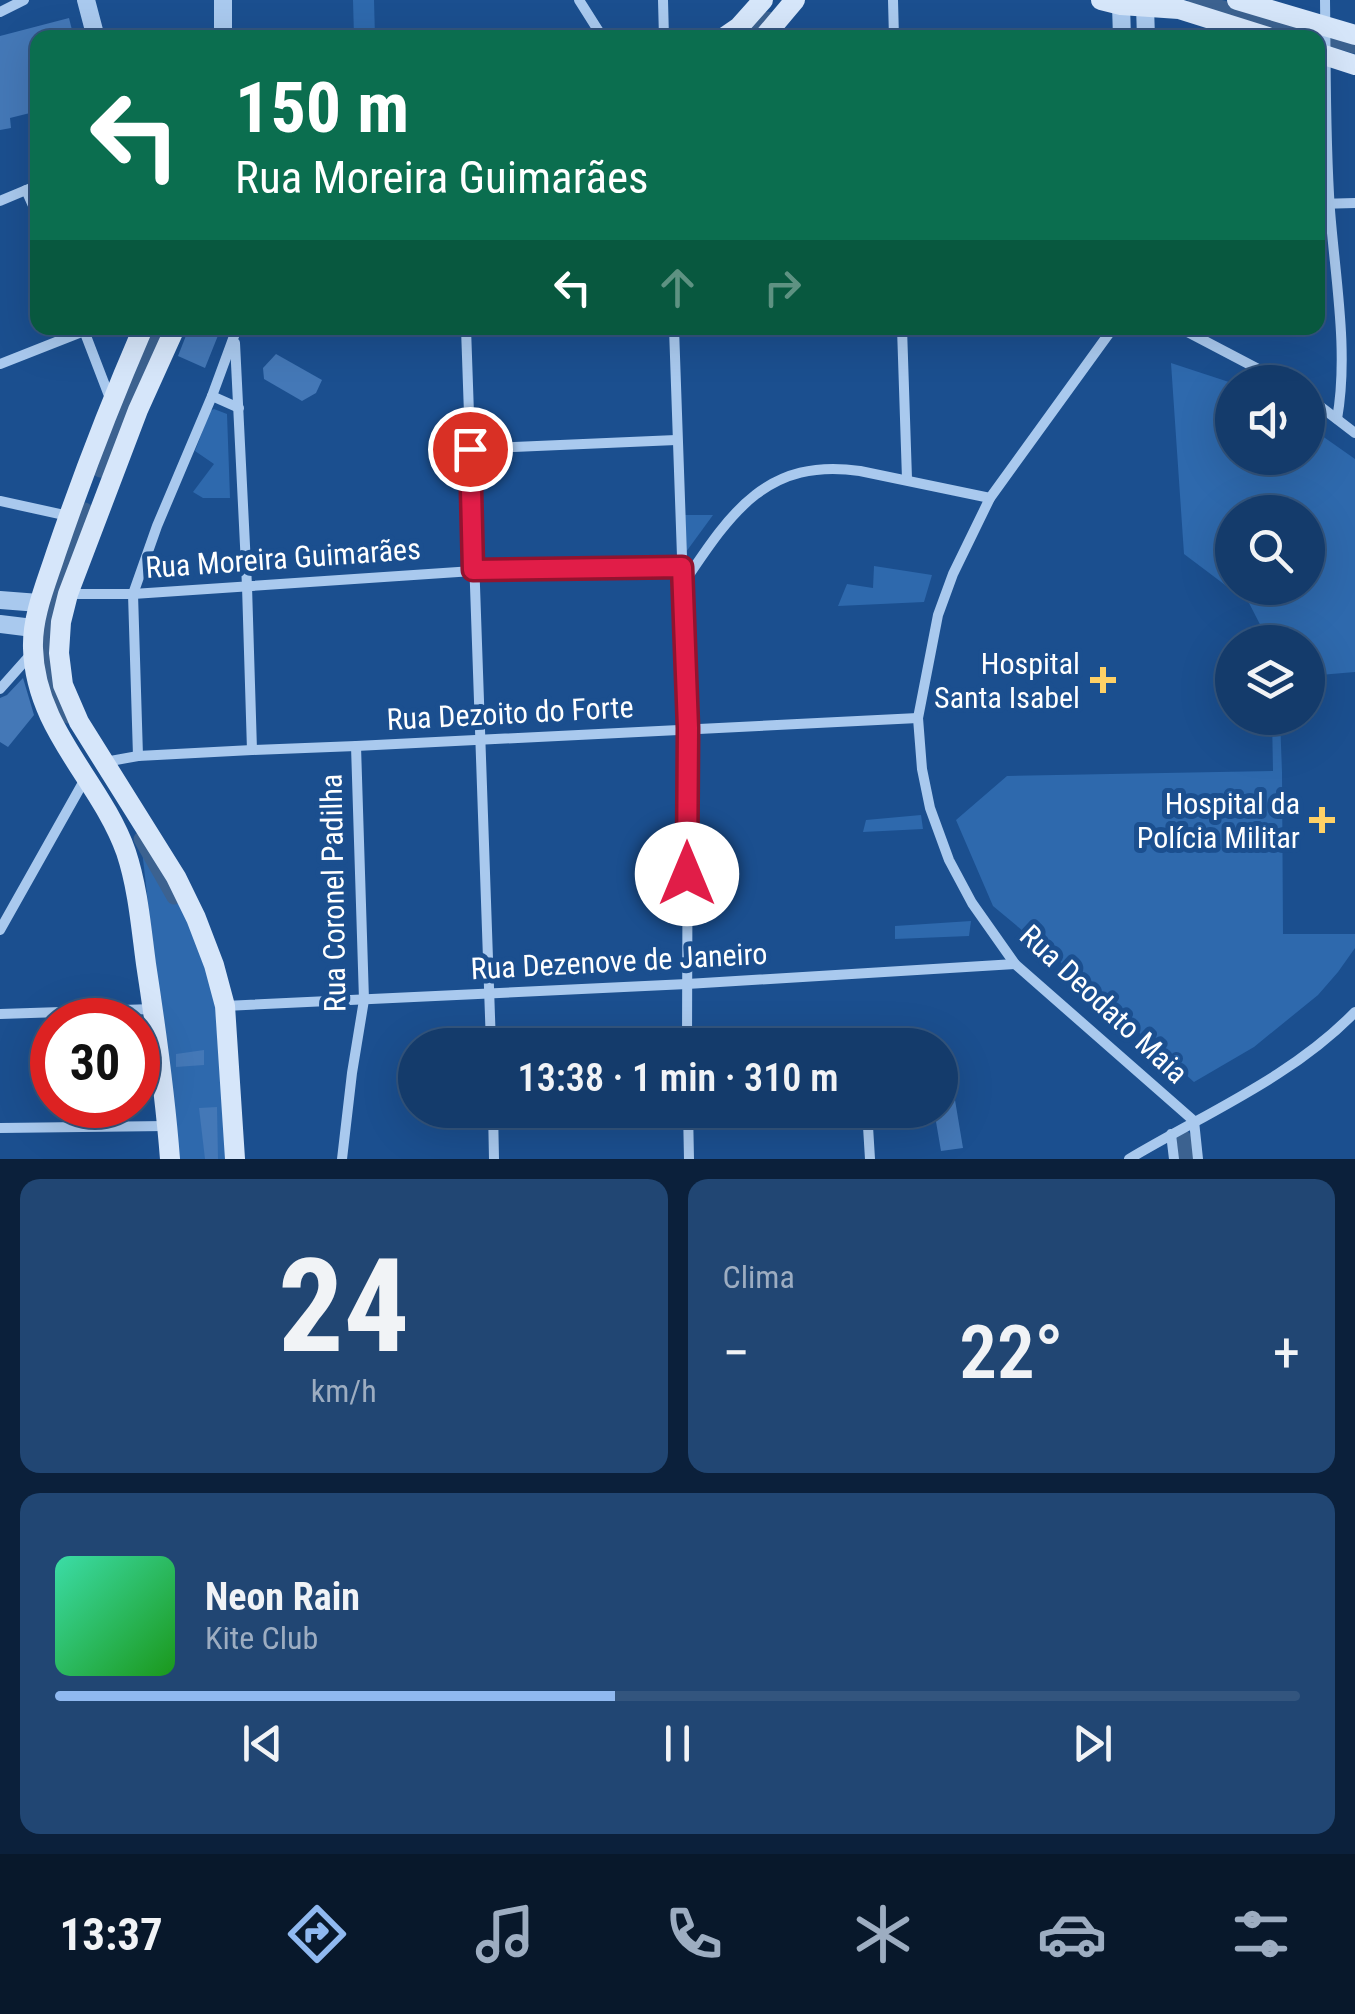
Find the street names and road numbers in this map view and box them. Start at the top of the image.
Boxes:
street label: Rua Moreira Guimarães [144,531,422,585]
street label: Rua Dezoito do Forte [386,689,634,737]
street label: Rua Coronel Padilha [313,774,353,1012]
street label: Rua Deodato Maia [1013,918,1195,1090]
street label: Rua Dezenove de Janeiro [470,936,768,986]

